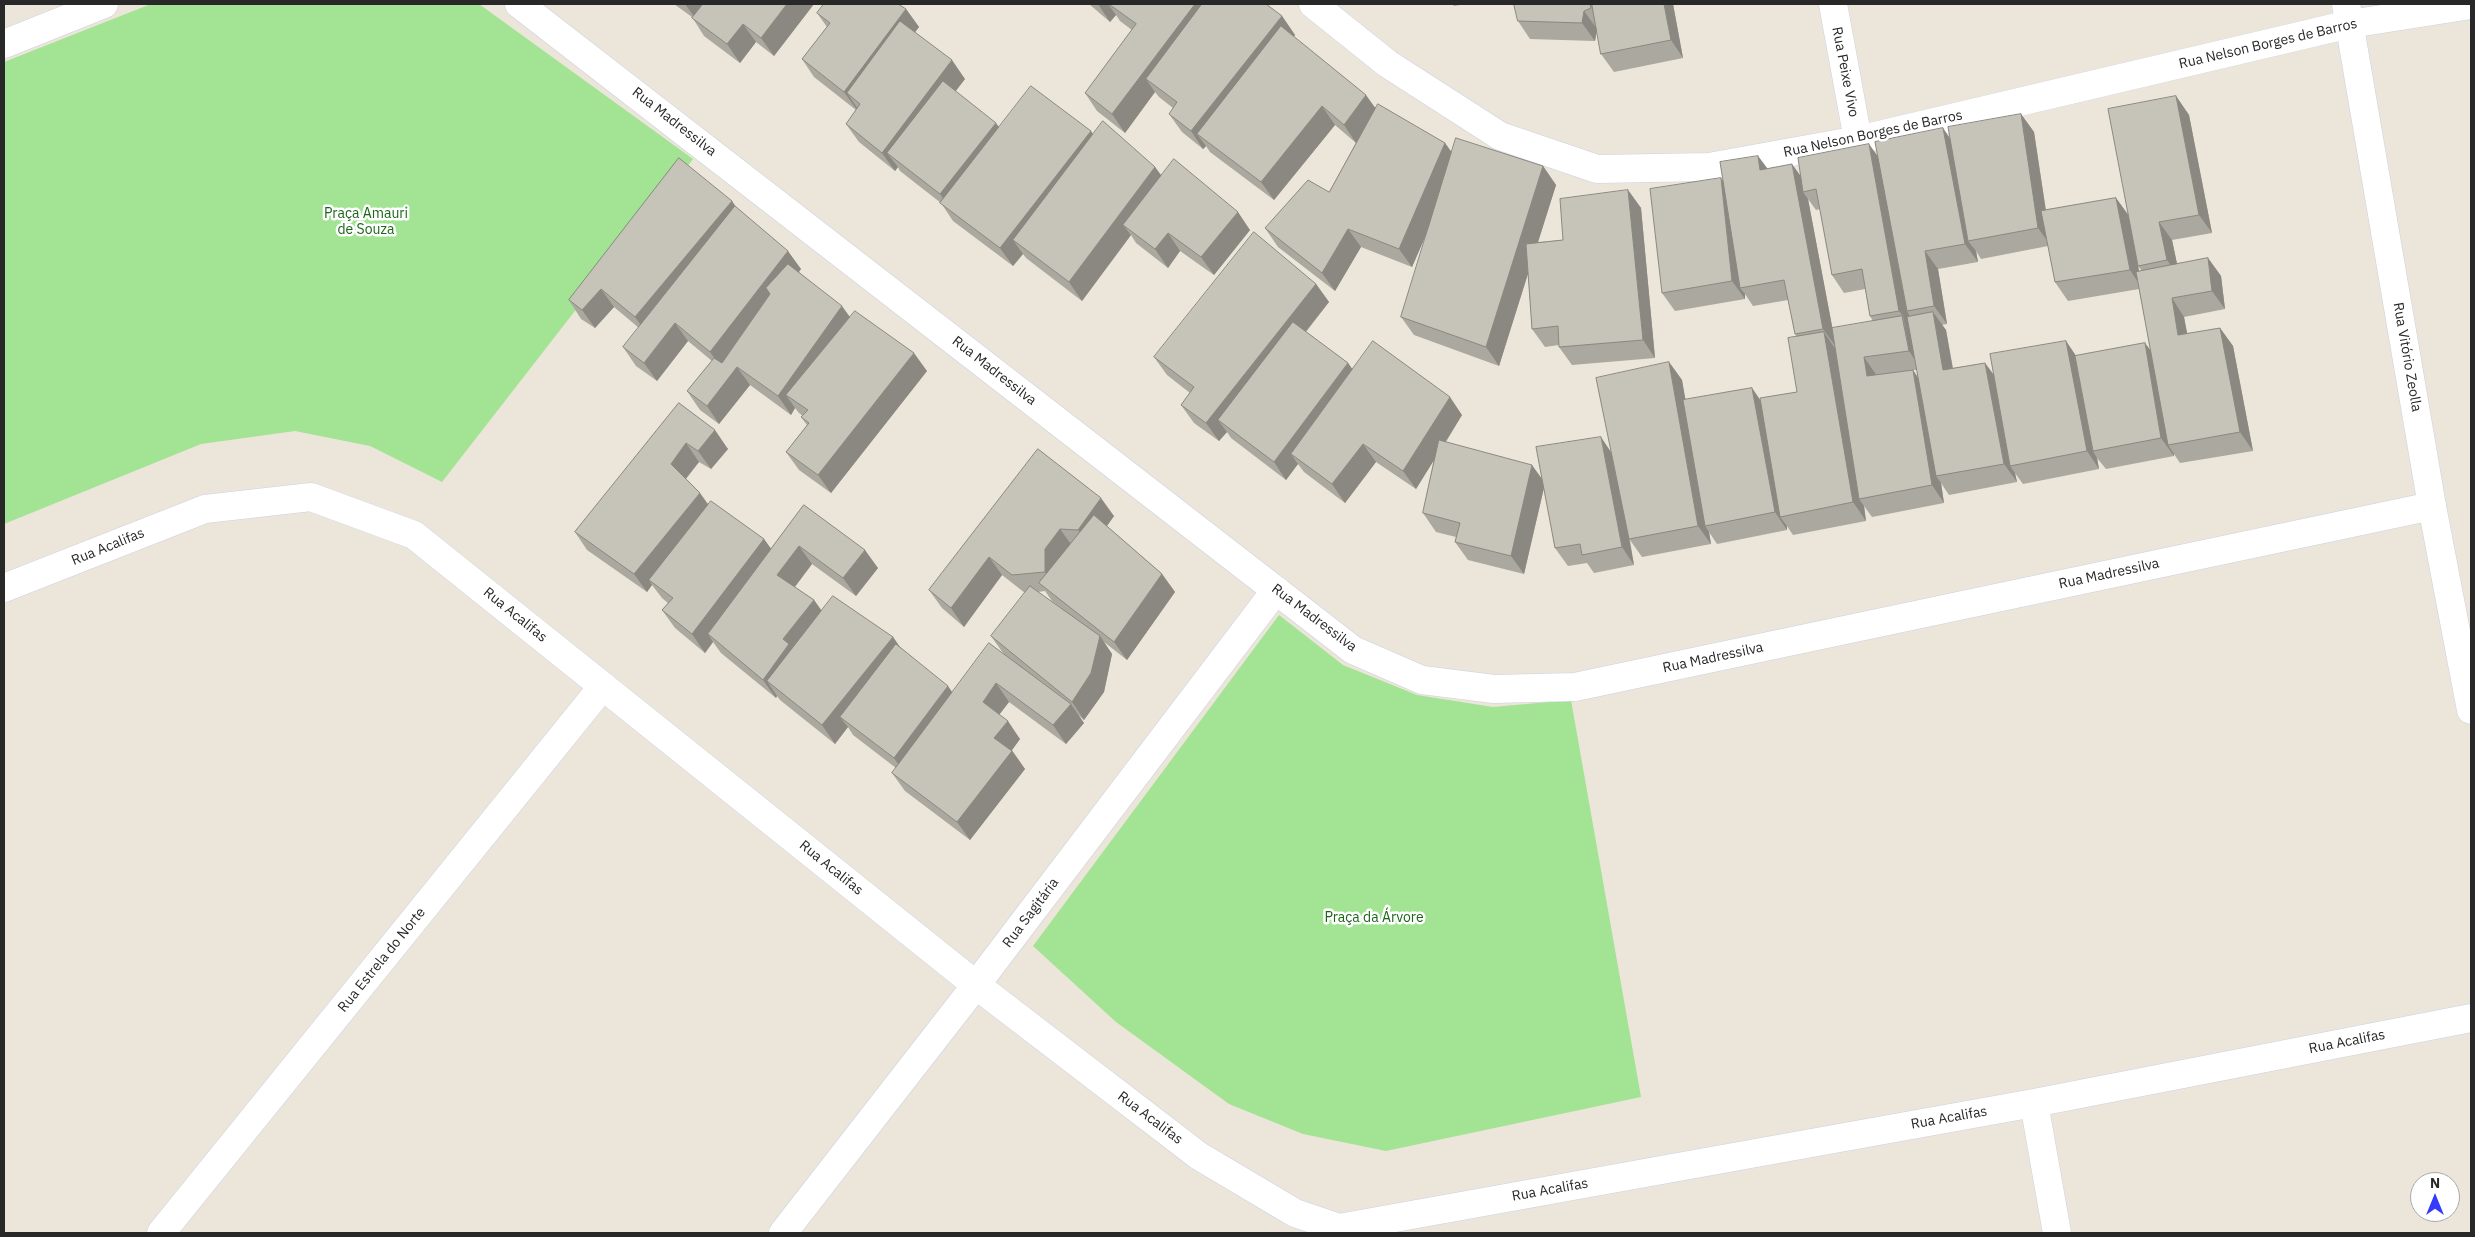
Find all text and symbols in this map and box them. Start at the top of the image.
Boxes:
street label: Rua Nelson Borges de Barros [2177,15,2359,73]
street label: Rua Peixe Vivo [1828,25,1862,119]
street label: Rua Madressilva [628,84,720,160]
street label: Rua Nelson Borges de Barros [1782,107,1964,161]
park label: Praça Amauri de Souza [324,206,408,238]
street label: Rua Vitório Zeolla [2389,301,2425,413]
street label: Rua Madressilva [948,333,1040,409]
street label: Rua Acalifas [69,525,147,569]
street label: Rua Madressilva [2057,555,2161,593]
street label: Rua Madressilva [1268,580,1360,656]
street label: Rua Acalifas [480,584,550,646]
street label: Rua Madressilva [1661,639,1765,677]
street label: Rua Acalifas [796,837,866,899]
street label: Rua Sagitária [999,875,1063,951]
street label: Rua Estrela do Norte [335,904,429,1016]
park label: Praça da Árvore [1324,910,1424,926]
street label: Rua Acalifas [2307,1026,2387,1058]
street label: Rua Acalifas [1114,1088,1186,1148]
street label: Rua Acalifas [1909,1103,1989,1133]
north arrow [2410,1172,2460,1222]
text: N [2430,1174,2440,1192]
street label: Rua Acalifas [1510,1175,1590,1205]

